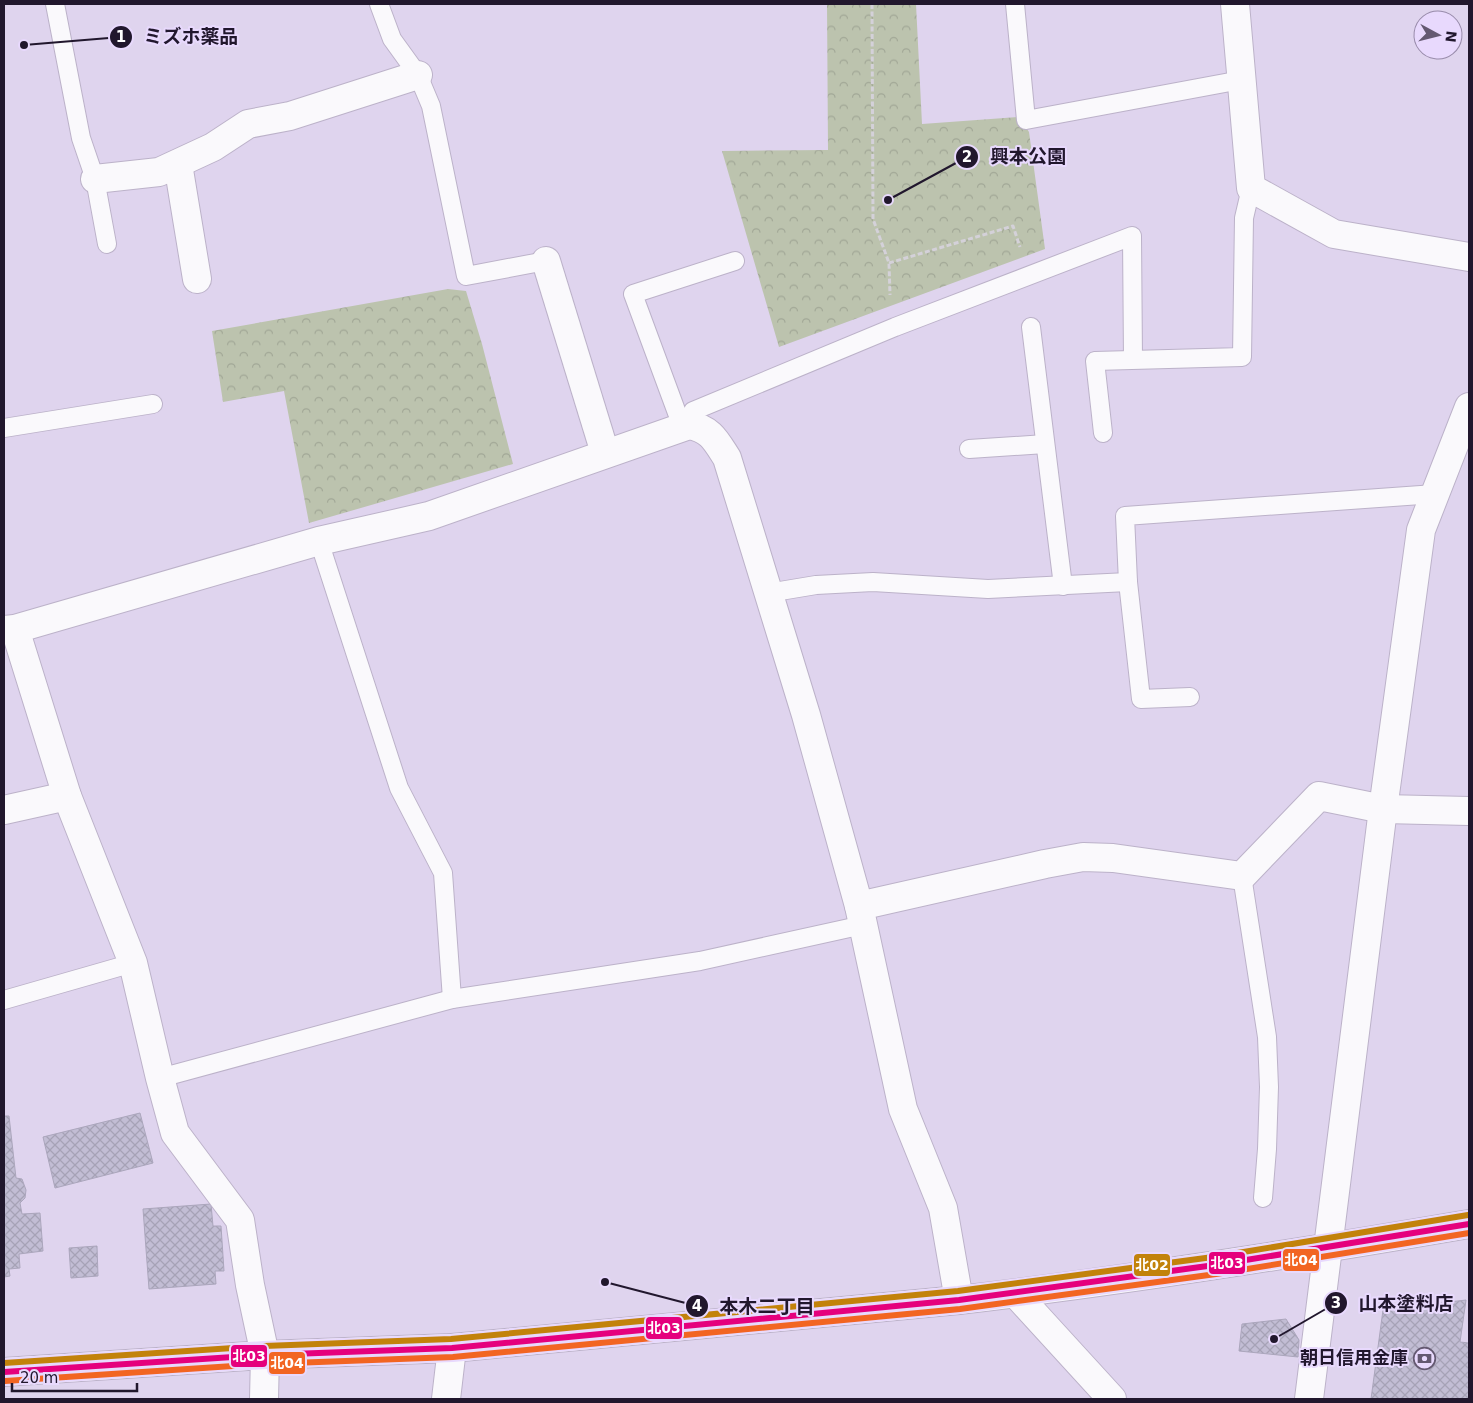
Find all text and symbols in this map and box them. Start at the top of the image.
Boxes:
north arrow [1413,10,1463,60]
callout: ミズホ薬品 [109,20,249,54]
text: ミズホ薬品 [143,25,239,47]
text: 1 [116,28,126,46]
text: N [1442,30,1460,43]
callout: 興本公園 [955,140,1076,174]
text: 興本公園 [990,145,1066,167]
text: 2 [962,148,972,166]
line badge: 北04 [1282,1248,1320,1272]
line badge: 北03 [1208,1251,1246,1275]
text: 北04 [1284,1252,1318,1268]
line badge: 北02 [1133,1253,1171,1277]
text: 北03 [1210,1255,1244,1271]
text: 北02 [1135,1257,1169,1273]
callout: 山本塗料店 [1323,1286,1463,1320]
callout: 本木二丁目 [684,1289,824,1323]
text: 山本塗料店 [1358,1292,1454,1314]
text: 3 [1331,1294,1341,1312]
text: 本木二丁目 [719,1295,815,1317]
text: 4 [692,1297,702,1315]
line badge: 北03 [645,1316,683,1340]
text: 北03 [647,1320,681,1336]
line badge: 北03 [230,1344,268,1368]
bank icon: 朝日信用金庫 [1412,1346,1436,1370]
place label: 朝日信用金庫 [1300,1347,1408,1368]
text: 北03 [232,1348,266,1364]
line badge: 北04 [268,1351,306,1375]
text: 北04 [270,1355,304,1371]
scale bar [12,1360,138,1392]
text: 20 m [20,1369,58,1387]

